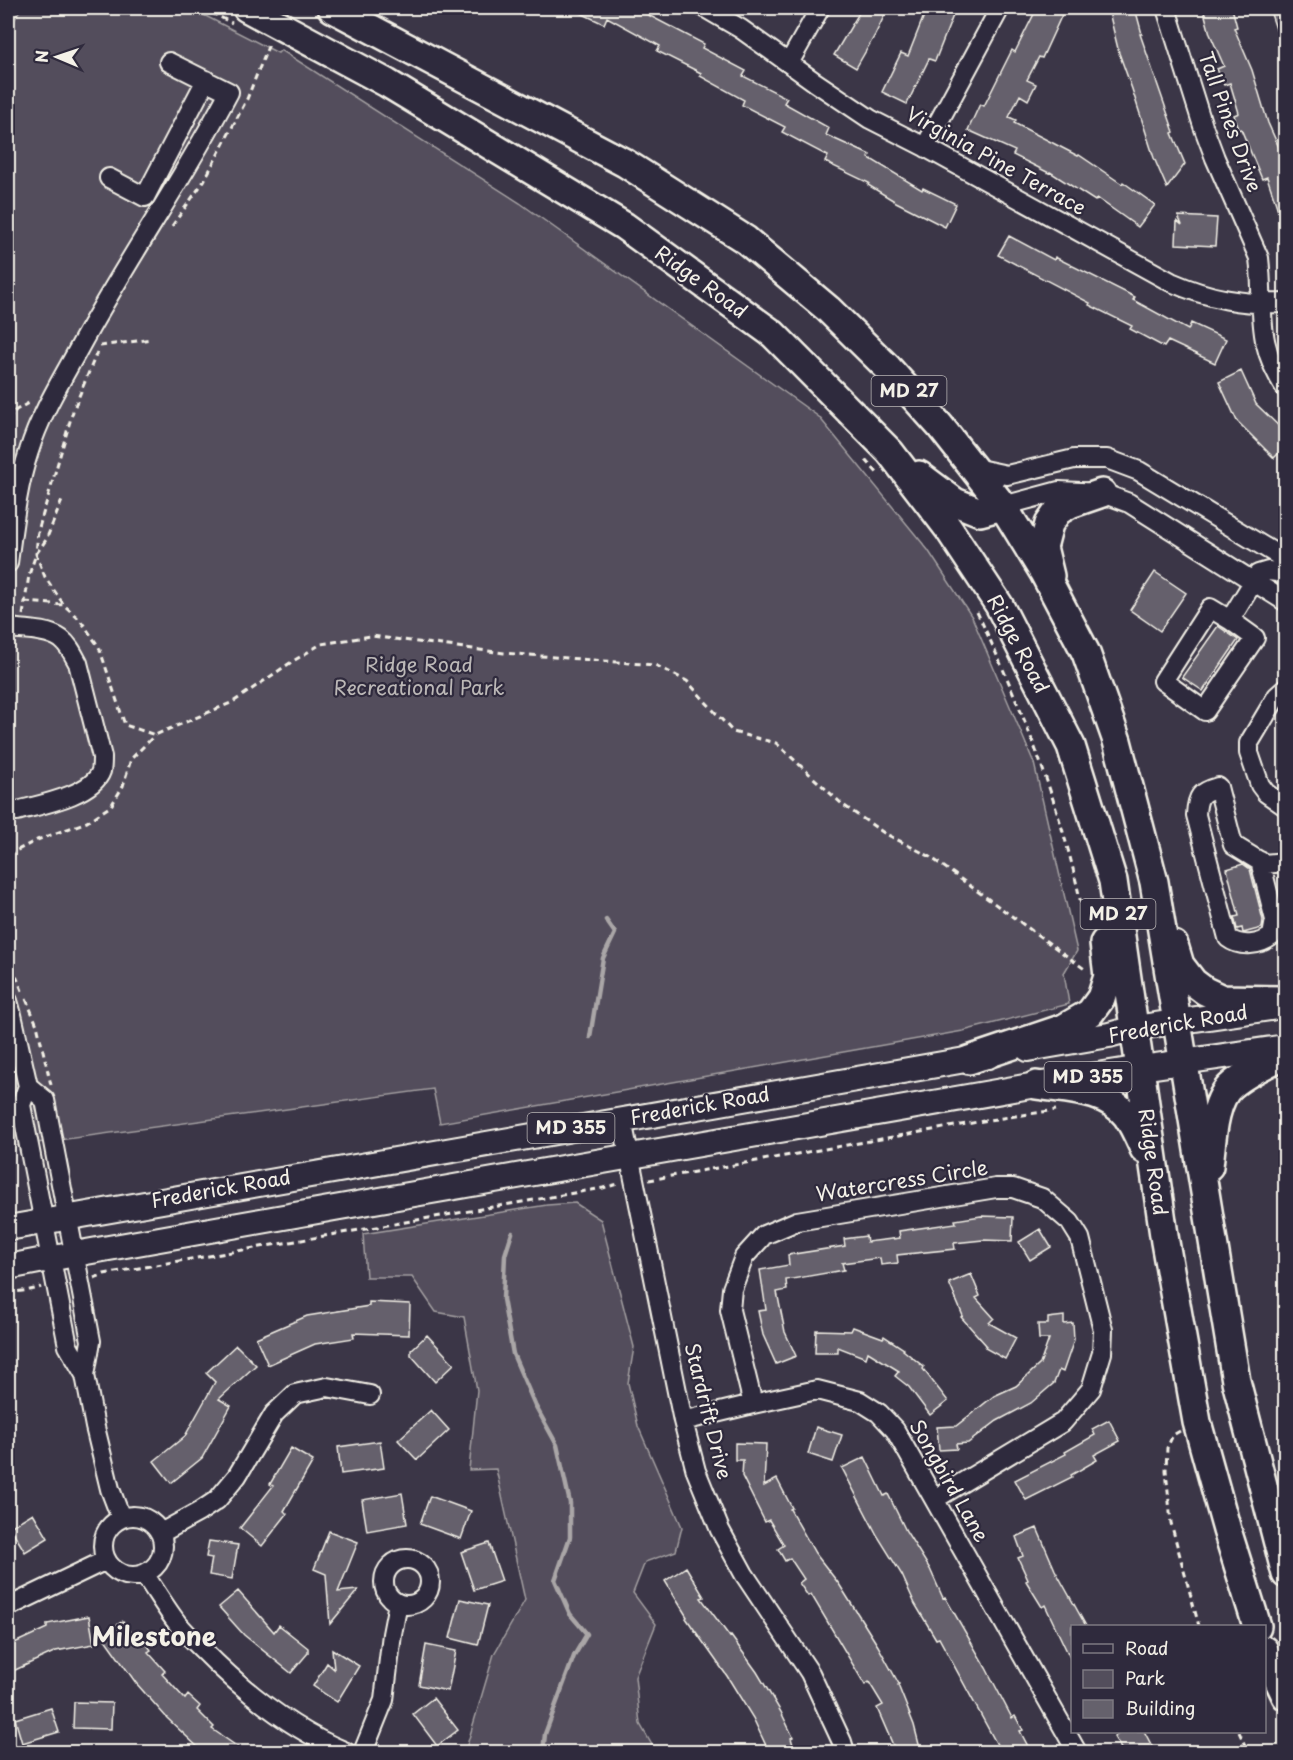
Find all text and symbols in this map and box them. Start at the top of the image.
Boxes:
north arrow [27,27,87,87]
street label: Tall Pines Drive [1192,47,1270,196]
text: N [29,50,53,63]
street label: Virginia Pine Terrace [901,98,1092,222]
street label: Ridge Road [649,237,754,325]
road number: MD 27 [872,376,946,406]
street label: Ridge Road [980,589,1057,698]
park label: Ridge Road Recreational Park [333,649,505,702]
road number: MD 27 [1080,899,1156,929]
street label: Frederick Road [1106,996,1250,1050]
road number: MD 355 [1044,1062,1132,1092]
street label: Frederick Road [628,1078,772,1132]
street label: Ridge Road [1132,1106,1176,1217]
road number: MD 355 [528,1113,614,1143]
street label: Watercress Circle [814,1152,990,1208]
street label: Frederick Road [149,1161,293,1215]
street label: Stardrift Drive [678,1339,740,1482]
street label: Songbird Lane [903,1414,997,1547]
district label: Milestone [92,1616,217,1655]
legend [1071,1625,1266,1733]
text: Road [1125,1634,1169,1661]
text: Park [1125,1664,1165,1691]
text: Building [1125,1694,1195,1721]

